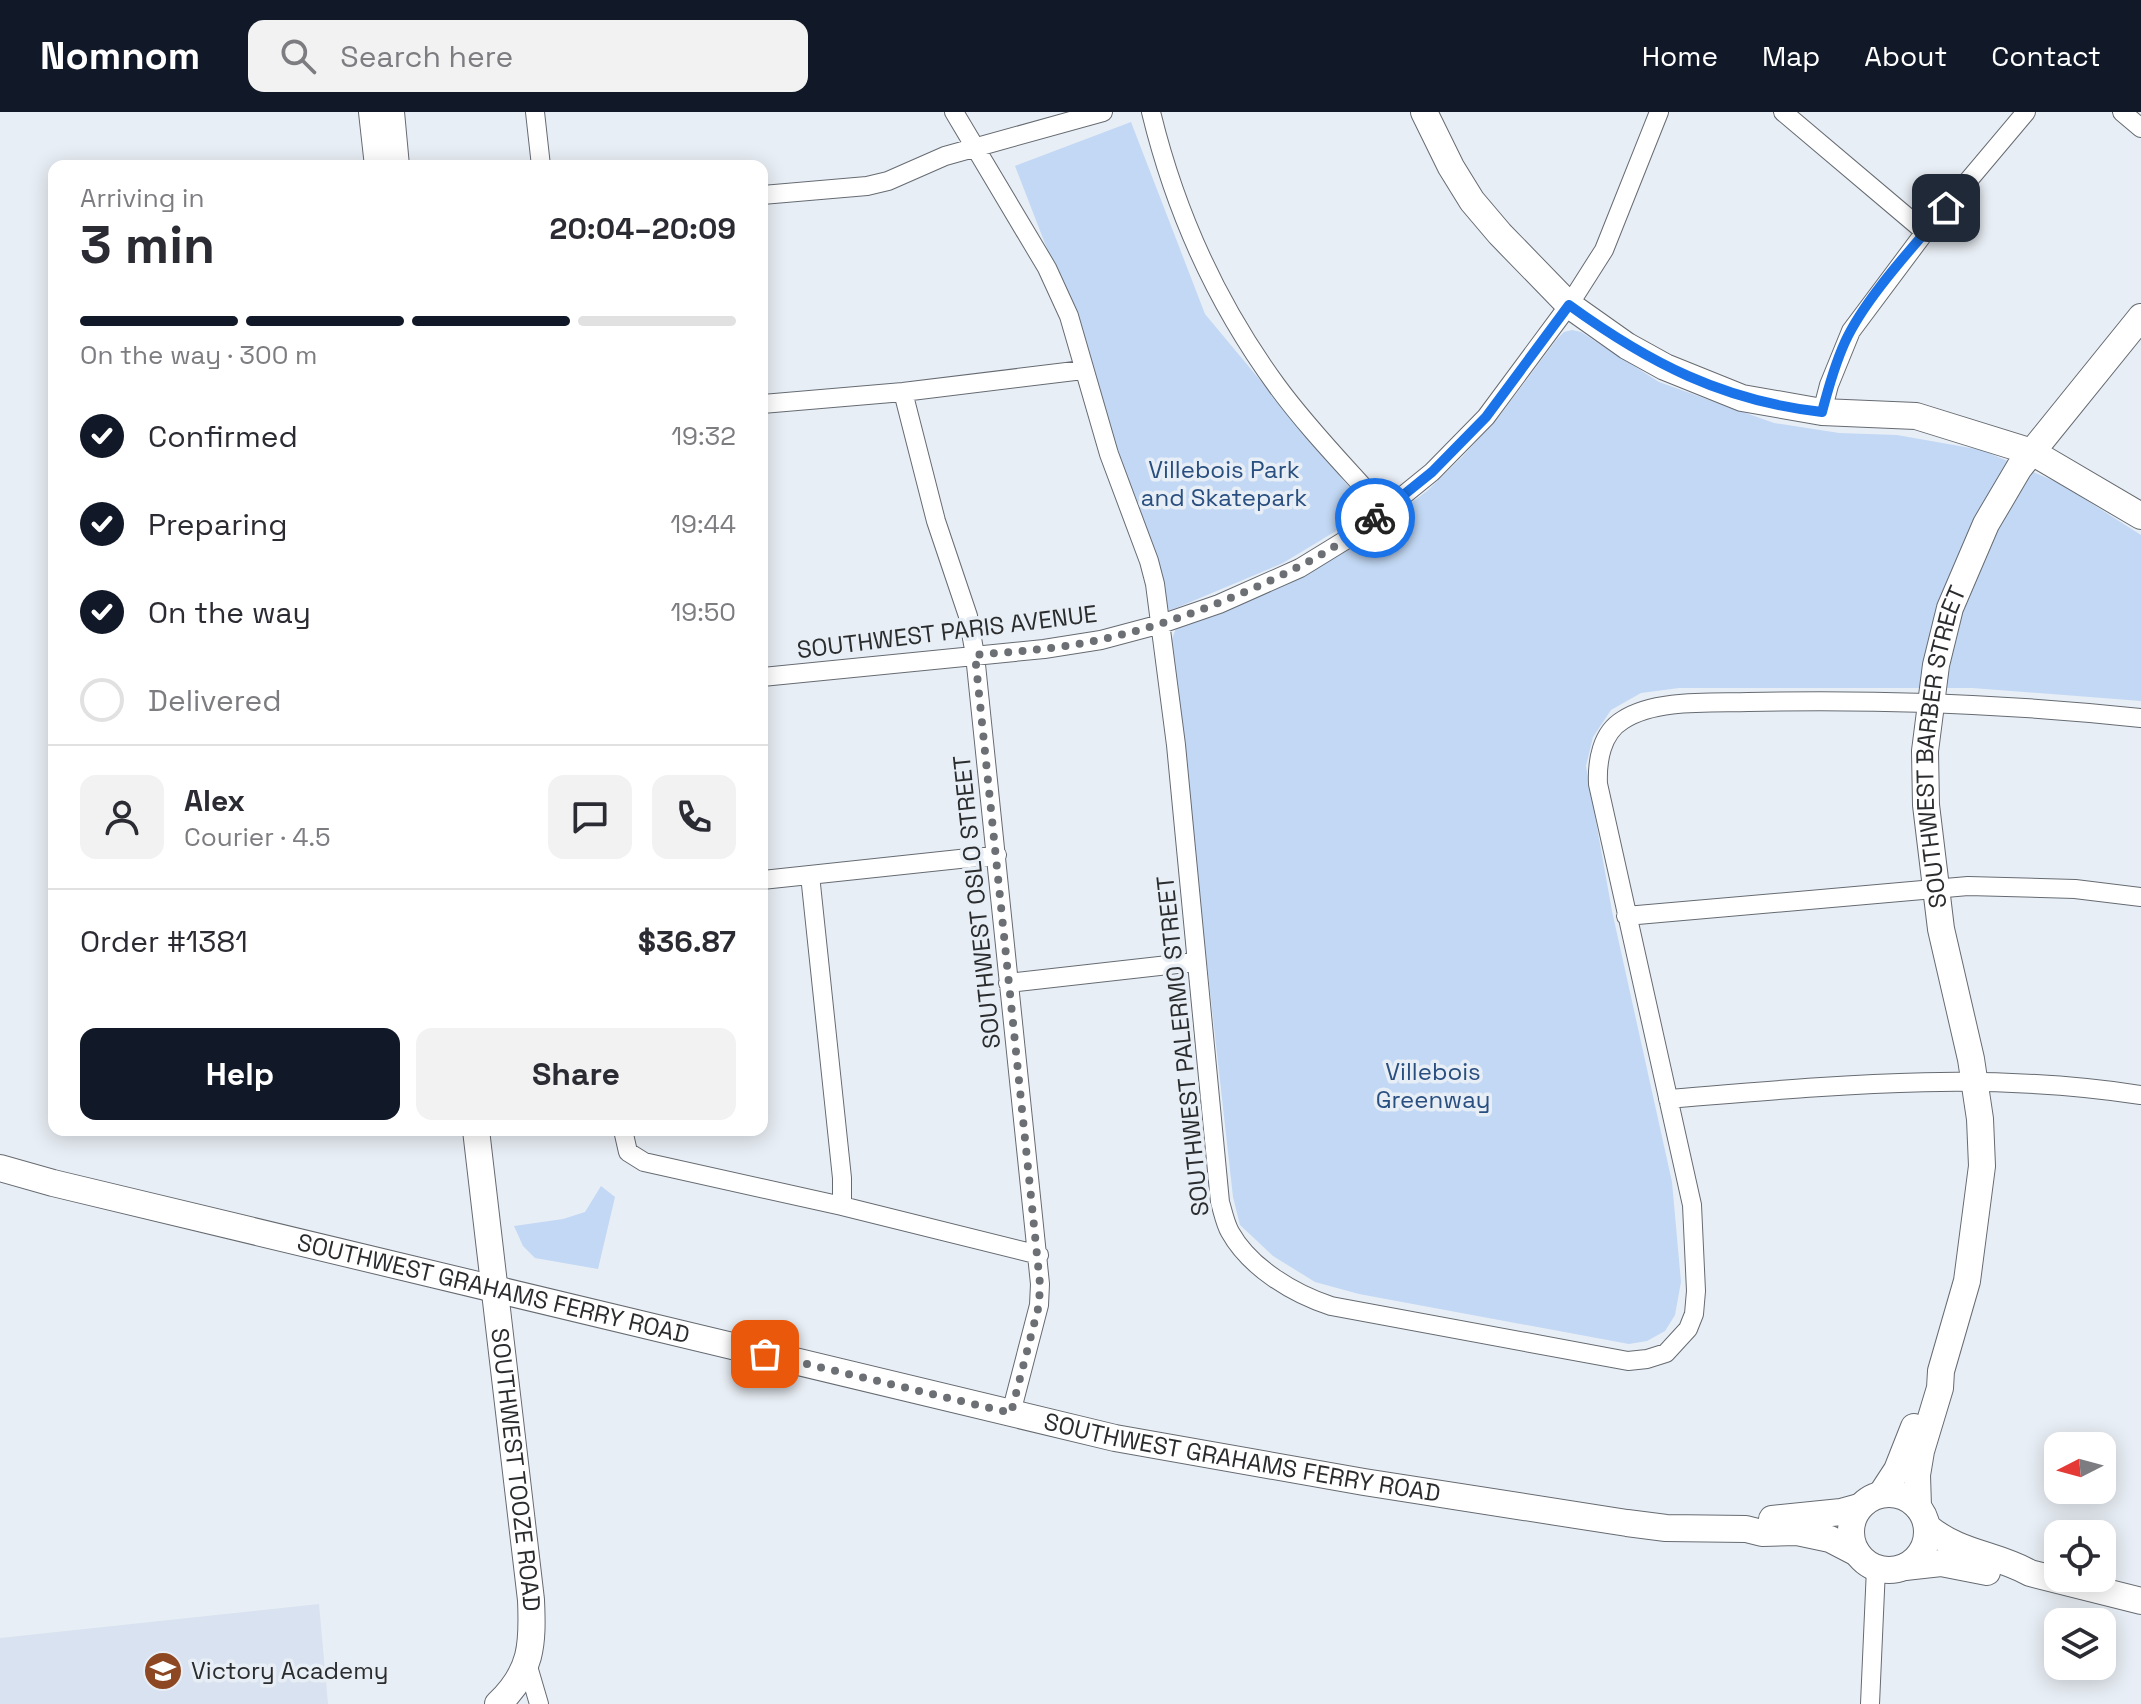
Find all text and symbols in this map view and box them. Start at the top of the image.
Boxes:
search box [248,20,808,92]
text: Nomnom [40,32,200,80]
icon: search [276,34,320,78]
text: Search here [340,37,513,76]
text: Home [1642,38,1718,74]
text: Map [1762,38,1820,74]
text: About [1864,38,1947,74]
text: Contact [1991,38,2101,74]
pin [1912,174,1980,242]
text: Arriving in [80,181,204,215]
icon: home [1924,186,1968,230]
text: 20:04–20:09 [550,209,736,248]
text: 3 min [80,212,215,278]
text: On the way · 300 m [80,338,317,372]
icon: check [80,414,124,458]
text: Confirmed [148,417,298,456]
text: 19:32 [671,419,736,453]
park label: Villebois Park and Skatepark [1141,454,1307,513]
courier [1335,478,1415,558]
icon: bike [1353,496,1397,540]
icon: check [80,502,124,546]
text: Preparing [148,505,287,544]
text: 19:44 [670,507,736,541]
street label: SOUTHWEST BARBER STREET [1909,581,1973,910]
icon: check [80,590,124,634]
text: On the way [148,593,311,632]
text: 19:50 [670,595,736,629]
street label: SOUTHWEST PARIS AVENUE [795,598,1099,665]
text: Delivered [148,681,282,720]
street label: SOUTHWEST OSLO STREET [946,754,1007,1050]
button: person [80,775,164,859]
button: chat [548,775,632,859]
button: phone [652,775,736,859]
text: Alex [184,781,245,820]
text: Courier · 4.5 [184,820,331,854]
street label: SOUTHWEST PALERMO STREET [1149,874,1216,1218]
text: Order #1381 [80,922,248,961]
text: $36.87 [638,922,736,961]
button: Help [80,1028,400,1120]
button: Share [416,1028,736,1120]
park label: Villebois Greenway [1376,1056,1490,1115]
street label: SOUTHWEST GRAHAMS FERRY ROAD [294,1226,693,1350]
pin [731,1320,799,1388]
street label: SOUTHWEST TOOZE ROAD [484,1326,547,1612]
icon: bag [743,1332,787,1376]
street label: SOUTHWEST GRAHAMS FERRY ROAD [1041,1406,1443,1509]
north arrow [2044,1432,2116,1504]
map controls [2044,1432,2116,1680]
button: locate [2044,1520,2116,1592]
button: layers [2044,1608,2116,1680]
school or university icon: Victory Academy [142,1650,184,1692]
place label: Victory Academy [191,1655,388,1686]

